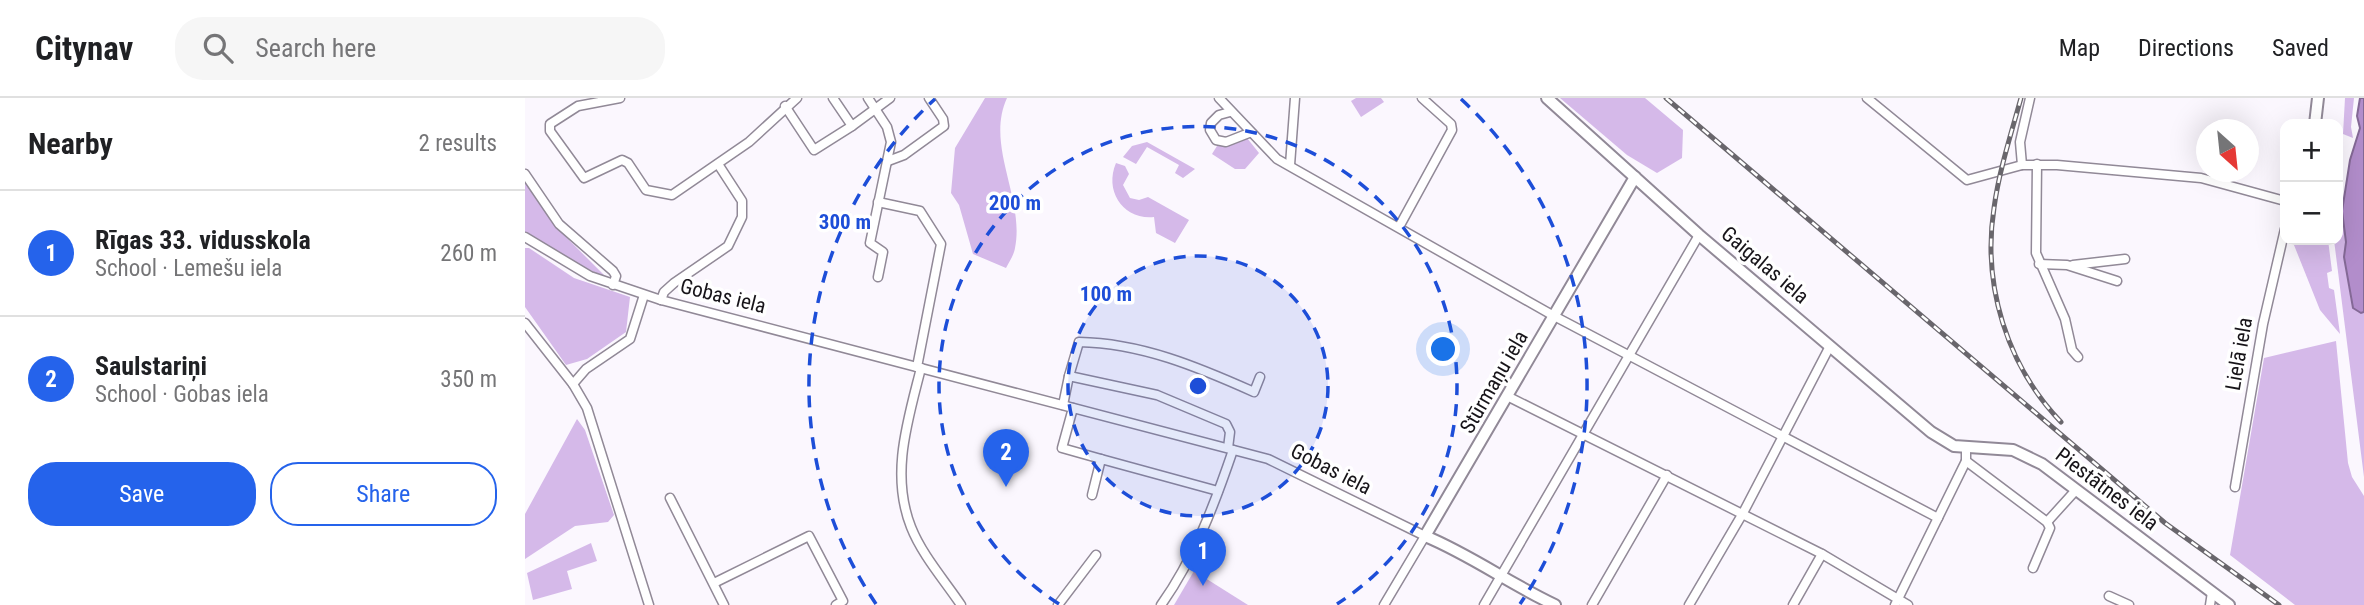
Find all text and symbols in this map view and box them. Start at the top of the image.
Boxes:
search box [175,17,665,80]
text: Citynav [35,29,133,68]
icon: search [199,29,237,67]
text: Search here [255,33,376,63]
text: Map [2059,34,2100,62]
text: Directions [2138,34,2234,62]
text: Saved [2272,34,2329,62]
north arrow [2196,119,2259,182]
map controls [2280,119,2343,245]
button: + [2280,119,2343,182]
text: Nearby [28,126,113,161]
text: 2 results [419,130,497,157]
button: − [2280,182,2343,245]
text: 200 m [989,191,1041,215]
text: 300 m [819,210,871,234]
street label: Gaigalas iela [1716,222,1814,308]
text: Rīgas 33. vidusskola [95,225,311,255]
text: 1 [45,240,57,267]
text: 260 m [440,240,497,267]
text: School · Lemešu iela [95,255,282,282]
street label: Gobas iela [678,274,768,318]
text: 100 m [1080,282,1132,306]
street label: Lielā iela [2221,316,2257,392]
street label: Stūrmaņu iela [1455,327,1533,437]
your location [1426,332,1460,366]
text: Saulstariņi [95,351,207,381]
text: 2 [45,366,57,393]
text: 350 m [440,366,497,393]
centre of rings [1186,374,1210,398]
text: School · Gobas iela [95,381,269,408]
pin: 2 [983,429,1029,487]
street label: Gobas iela [1287,438,1375,500]
street label: Piestātnes iela [2051,443,2163,535]
button: Save [28,462,256,526]
button: Share [270,462,497,526]
pin: 1 [1180,528,1226,586]

